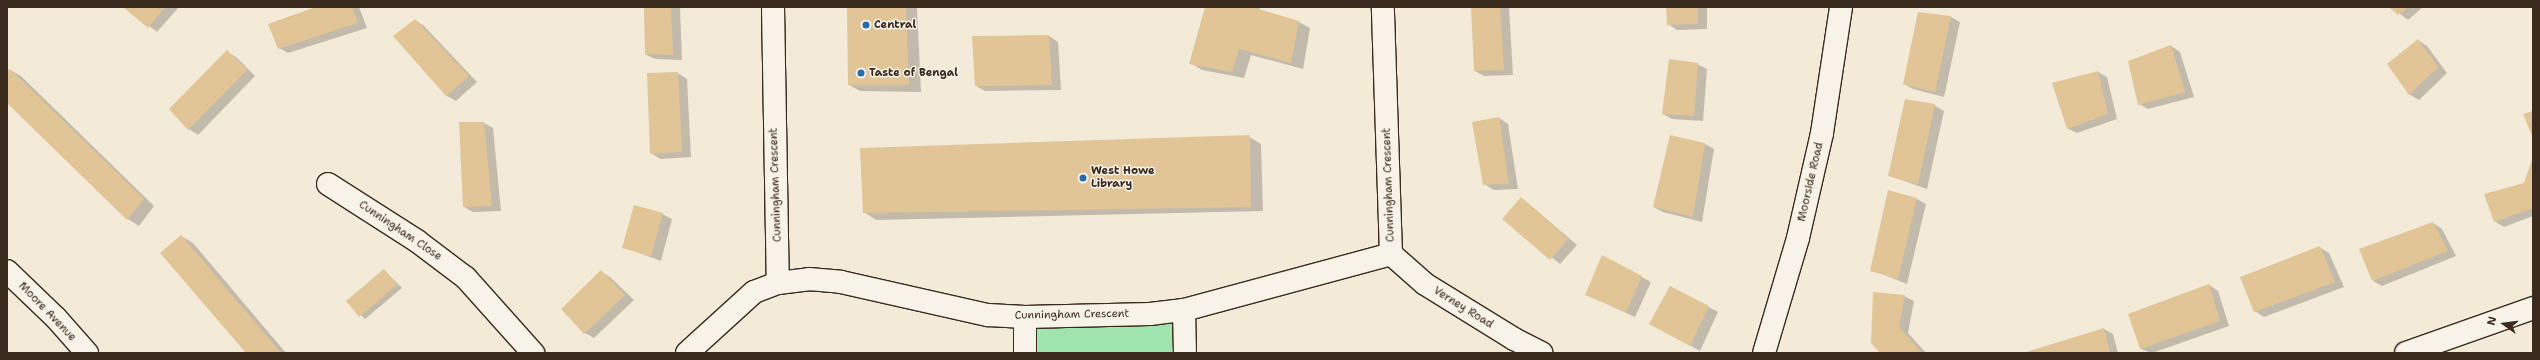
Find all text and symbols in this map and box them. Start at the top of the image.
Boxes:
place label: Central [874,18,916,32]
marker: Central [861,20,871,30]
place label: Taste of Bengal [869,66,958,80]
marker: Taste of Bengal [856,68,866,78]
street label: Cunningham Crescent [767,128,785,242]
street label: Cunningham Crescent [1380,128,1398,242]
street label: Moorside Road [1795,141,1827,223]
place label: West Howe Library [1091,165,1155,191]
marker: West Howe Library [1078,173,1088,183]
street label: Cunningham Close [356,198,444,264]
street label: Moore Avenue [15,280,79,344]
street label: Verney Road [1431,284,1495,332]
north arrow [2484,304,2524,344]
street label: Cunningham Crescent [1015,307,1129,323]
text: N [2484,315,2500,327]

